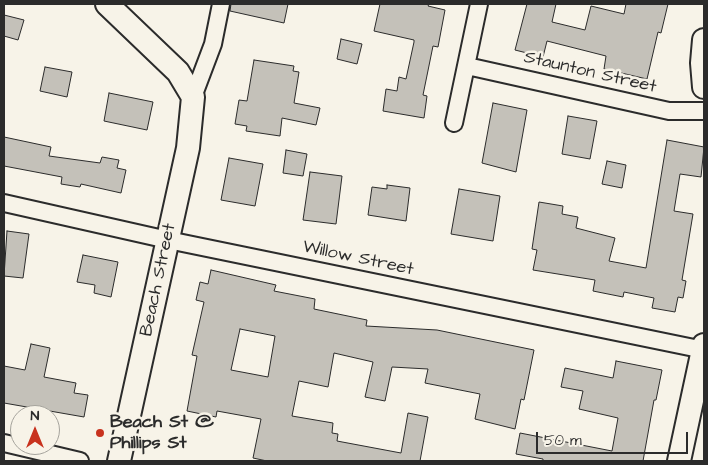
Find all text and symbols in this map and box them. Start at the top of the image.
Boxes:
street label: Staunton Street [522,47,658,99]
street label: Beach Street [137,222,181,338]
street label: Willow Street [301,237,415,281]
north arrow [10,405,60,455]
text: N [31,406,39,426]
place label: Beach St @ Phillips St [110,412,214,454]
scale bar [538,422,690,454]
marker: Beach St @ Phillips St [94,427,106,439]
text: 50 m [544,430,582,451]

